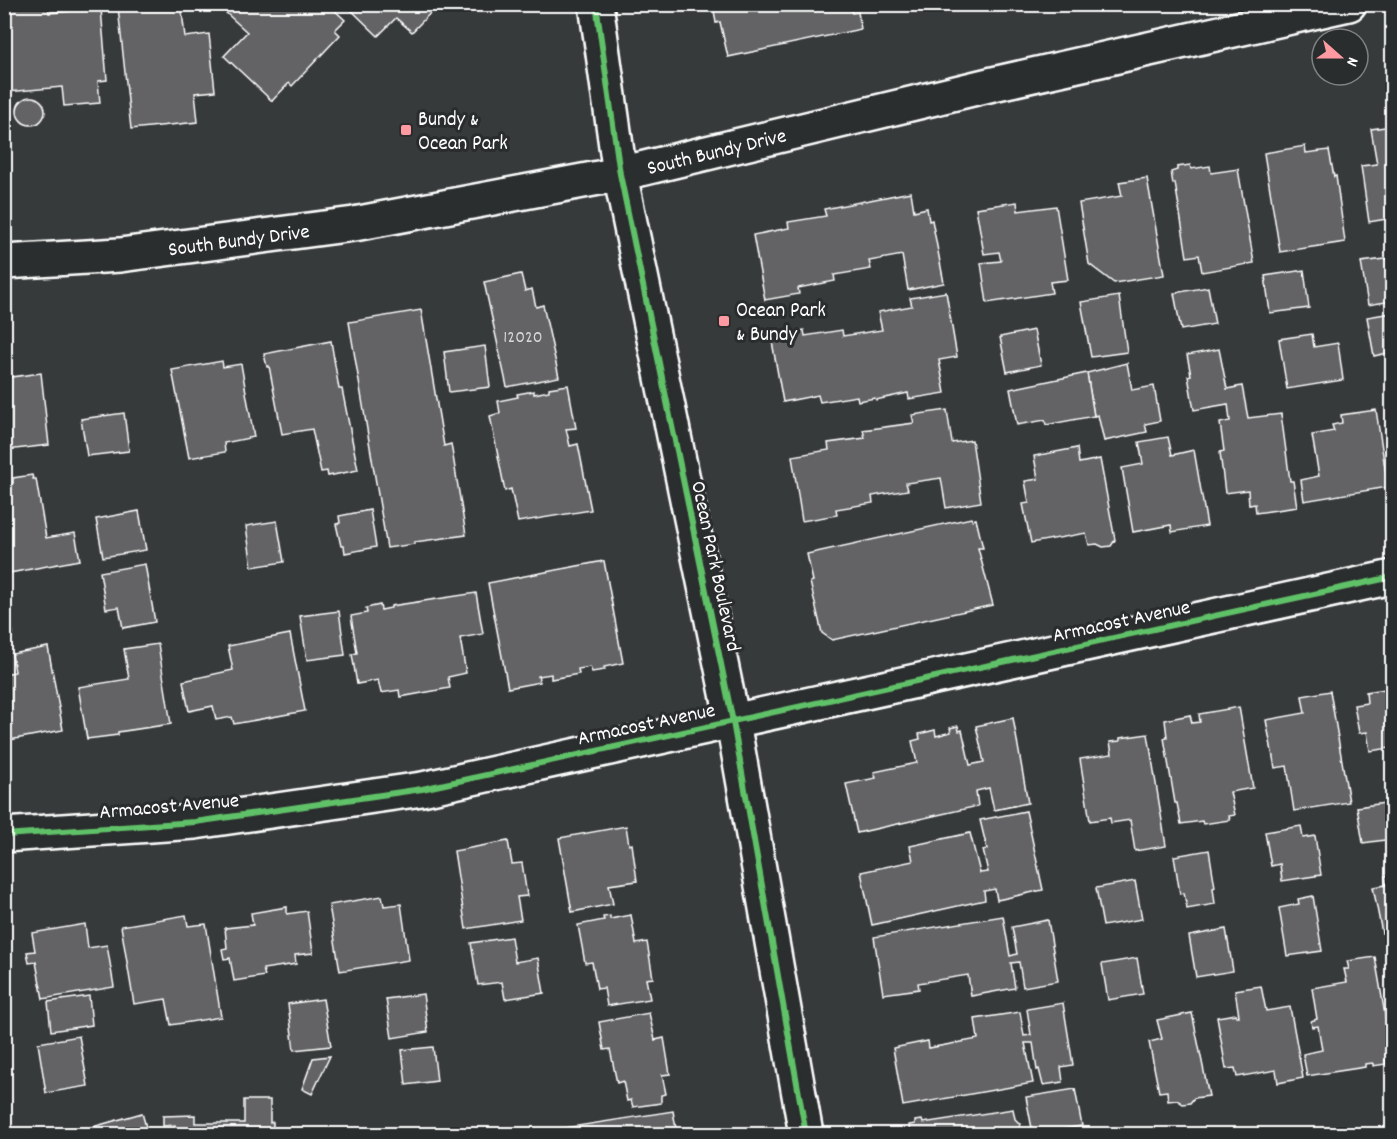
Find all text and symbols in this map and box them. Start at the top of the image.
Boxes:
north arrow [1310,27,1370,87]
text: N [1339,54,1364,69]
place label: Bundy & Ocean Park [418,106,508,160]
street label: South Bundy Drive [644,122,790,185]
marker: Bundy & Ocean Park [399,123,413,137]
street label: South Bundy Drive [167,218,312,266]
place label: Ocean Park & Bundy [736,297,826,351]
marker: Ocean Park & Bundy [717,314,731,328]
house number: 12020 [503,326,543,351]
street label: Ocean Park Boulevard [681,479,747,655]
street label: Armacost Avenue [1050,594,1193,652]
street label: Armacost Avenue [575,697,718,755]
street label: Armacost Avenue [98,787,240,829]

